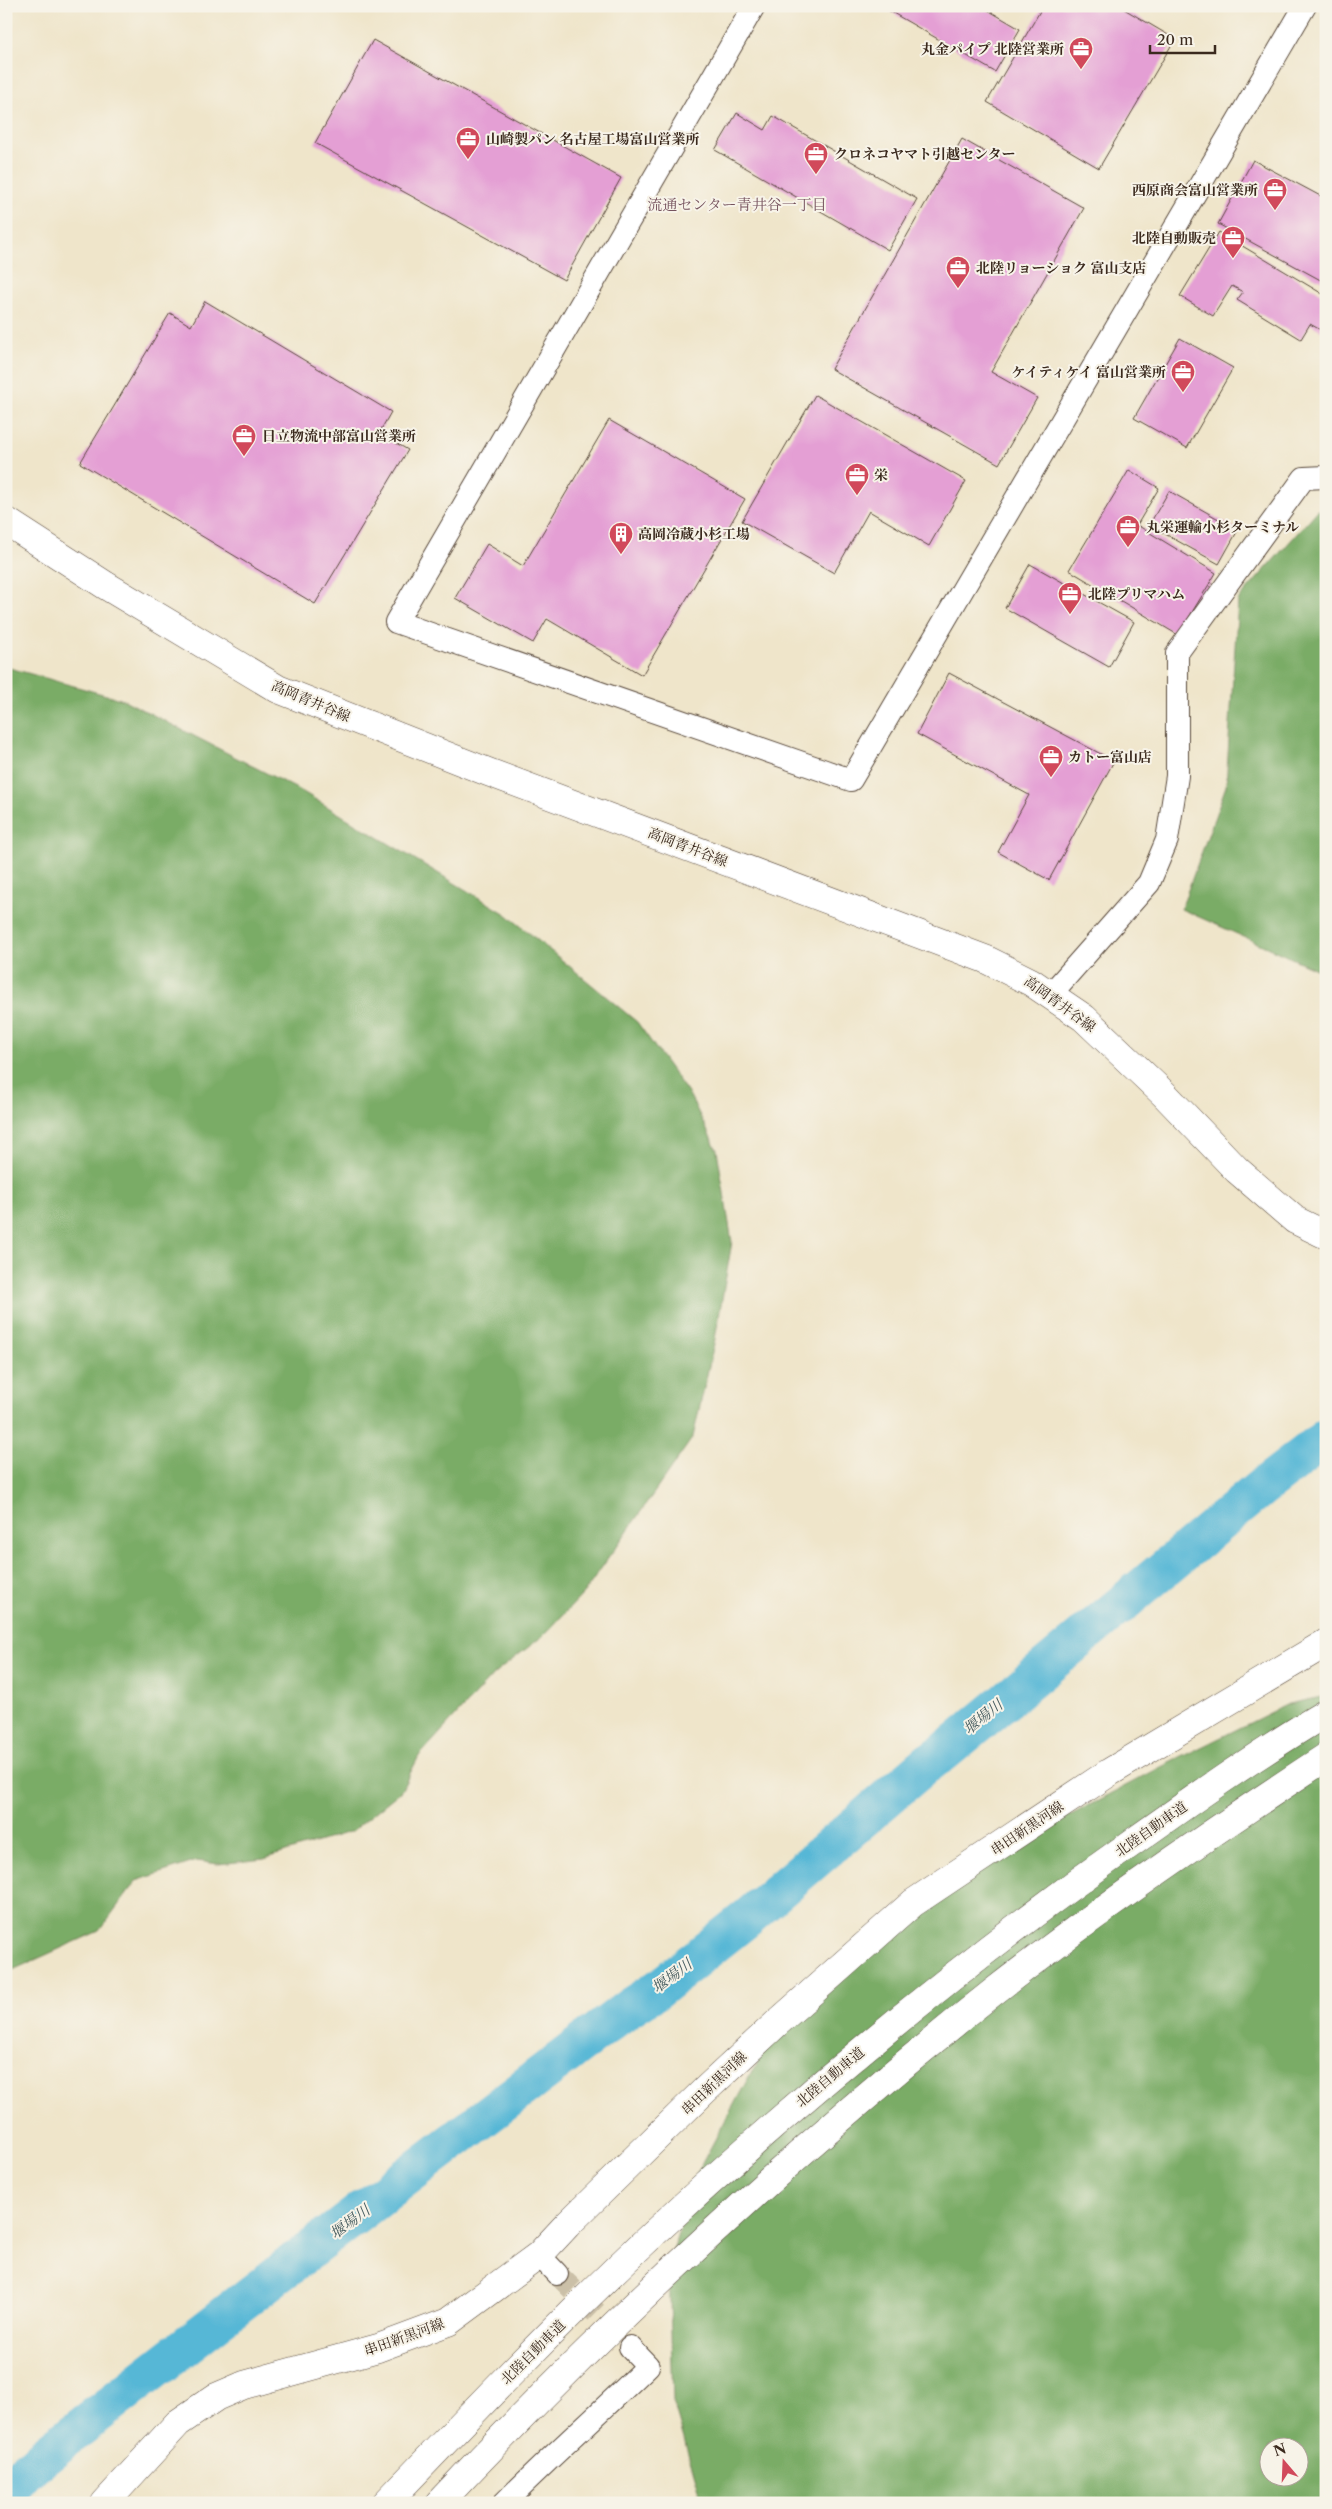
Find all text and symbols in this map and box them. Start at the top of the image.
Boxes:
scale bar [1150,22,1214,54]
text: 20 m [1157,30,1193,49]
office icon: 丸金パイプ 北陸営業所 [1068,36,1094,70]
place label: 丸金パイプ 北陸営業所 [921,40,1064,58]
office icon: 山崎製パン 名古屋工場富山営業所 [455,126,481,160]
place label: 山崎製パン 名古屋工場富山営業所 [486,130,700,148]
office icon: クロネコヤマト引越センター [803,141,829,175]
place label: クロネコヤマト引越センター [834,145,1015,163]
office icon: 西原商会富山営業所 [1262,177,1288,211]
place label: 西原商会富山営業所 [1132,181,1258,199]
district label: 流通センター青井谷一丁目 [647,195,827,214]
office icon: 北陸自動販売 [1220,225,1246,259]
place label: 北陸自動販売 [1132,229,1216,247]
office icon: 北陸リョーショク 富山支店 [945,255,971,289]
place label: 北陸リョーショク 富山支店 [976,259,1147,277]
office icon: ケイティケイ 富山営業所 [1170,359,1196,393]
place label: ケイティケイ 富山営業所 [1012,363,1166,381]
office icon: 日立物流中部富山営業所 [231,423,257,457]
place label: 日立物流中部富山営業所 [262,427,416,445]
office icon: 栄 [844,462,870,496]
place label: 栄 [874,466,888,484]
office icon: 丸栄運輸小杉ターミナル [1115,514,1141,548]
place label: 丸栄運輸小杉ターミナル [1146,518,1299,536]
building icon: 高岡冷蔵小杉工場 [608,521,634,555]
place label: 高岡冷蔵小杉工場 [638,525,750,543]
office icon: 北陸プリマハム [1057,581,1083,615]
place label: 北陸プリマハム [1088,585,1185,603]
street label: 高岡青井谷線 [269,676,353,726]
office icon: カトー富山店 [1038,744,1064,778]
place label: カトー富山店 [1068,748,1152,766]
street label: 高岡青井谷線 [646,824,730,870]
street label: 高岡青井谷線 [1021,972,1099,1036]
water label: 堰場川 [959,1694,1008,1738]
street label: 串田新黒河線 [987,1797,1067,1859]
street label: 北陸自動車道 [1111,1798,1191,1860]
water label: 堰場川 [648,1953,697,1997]
street label: 北陸自動車道 [792,2043,868,2111]
street label: 串田新黒河線 [678,2047,750,2119]
water label: 堰場川 [326,2199,375,2243]
street label: 串田新黒河線 [361,2314,447,2360]
street label: 北陸自動車道 [497,2316,569,2388]
north arrow [1260,2436,1310,2486]
text: N [1271,2439,1288,2460]

